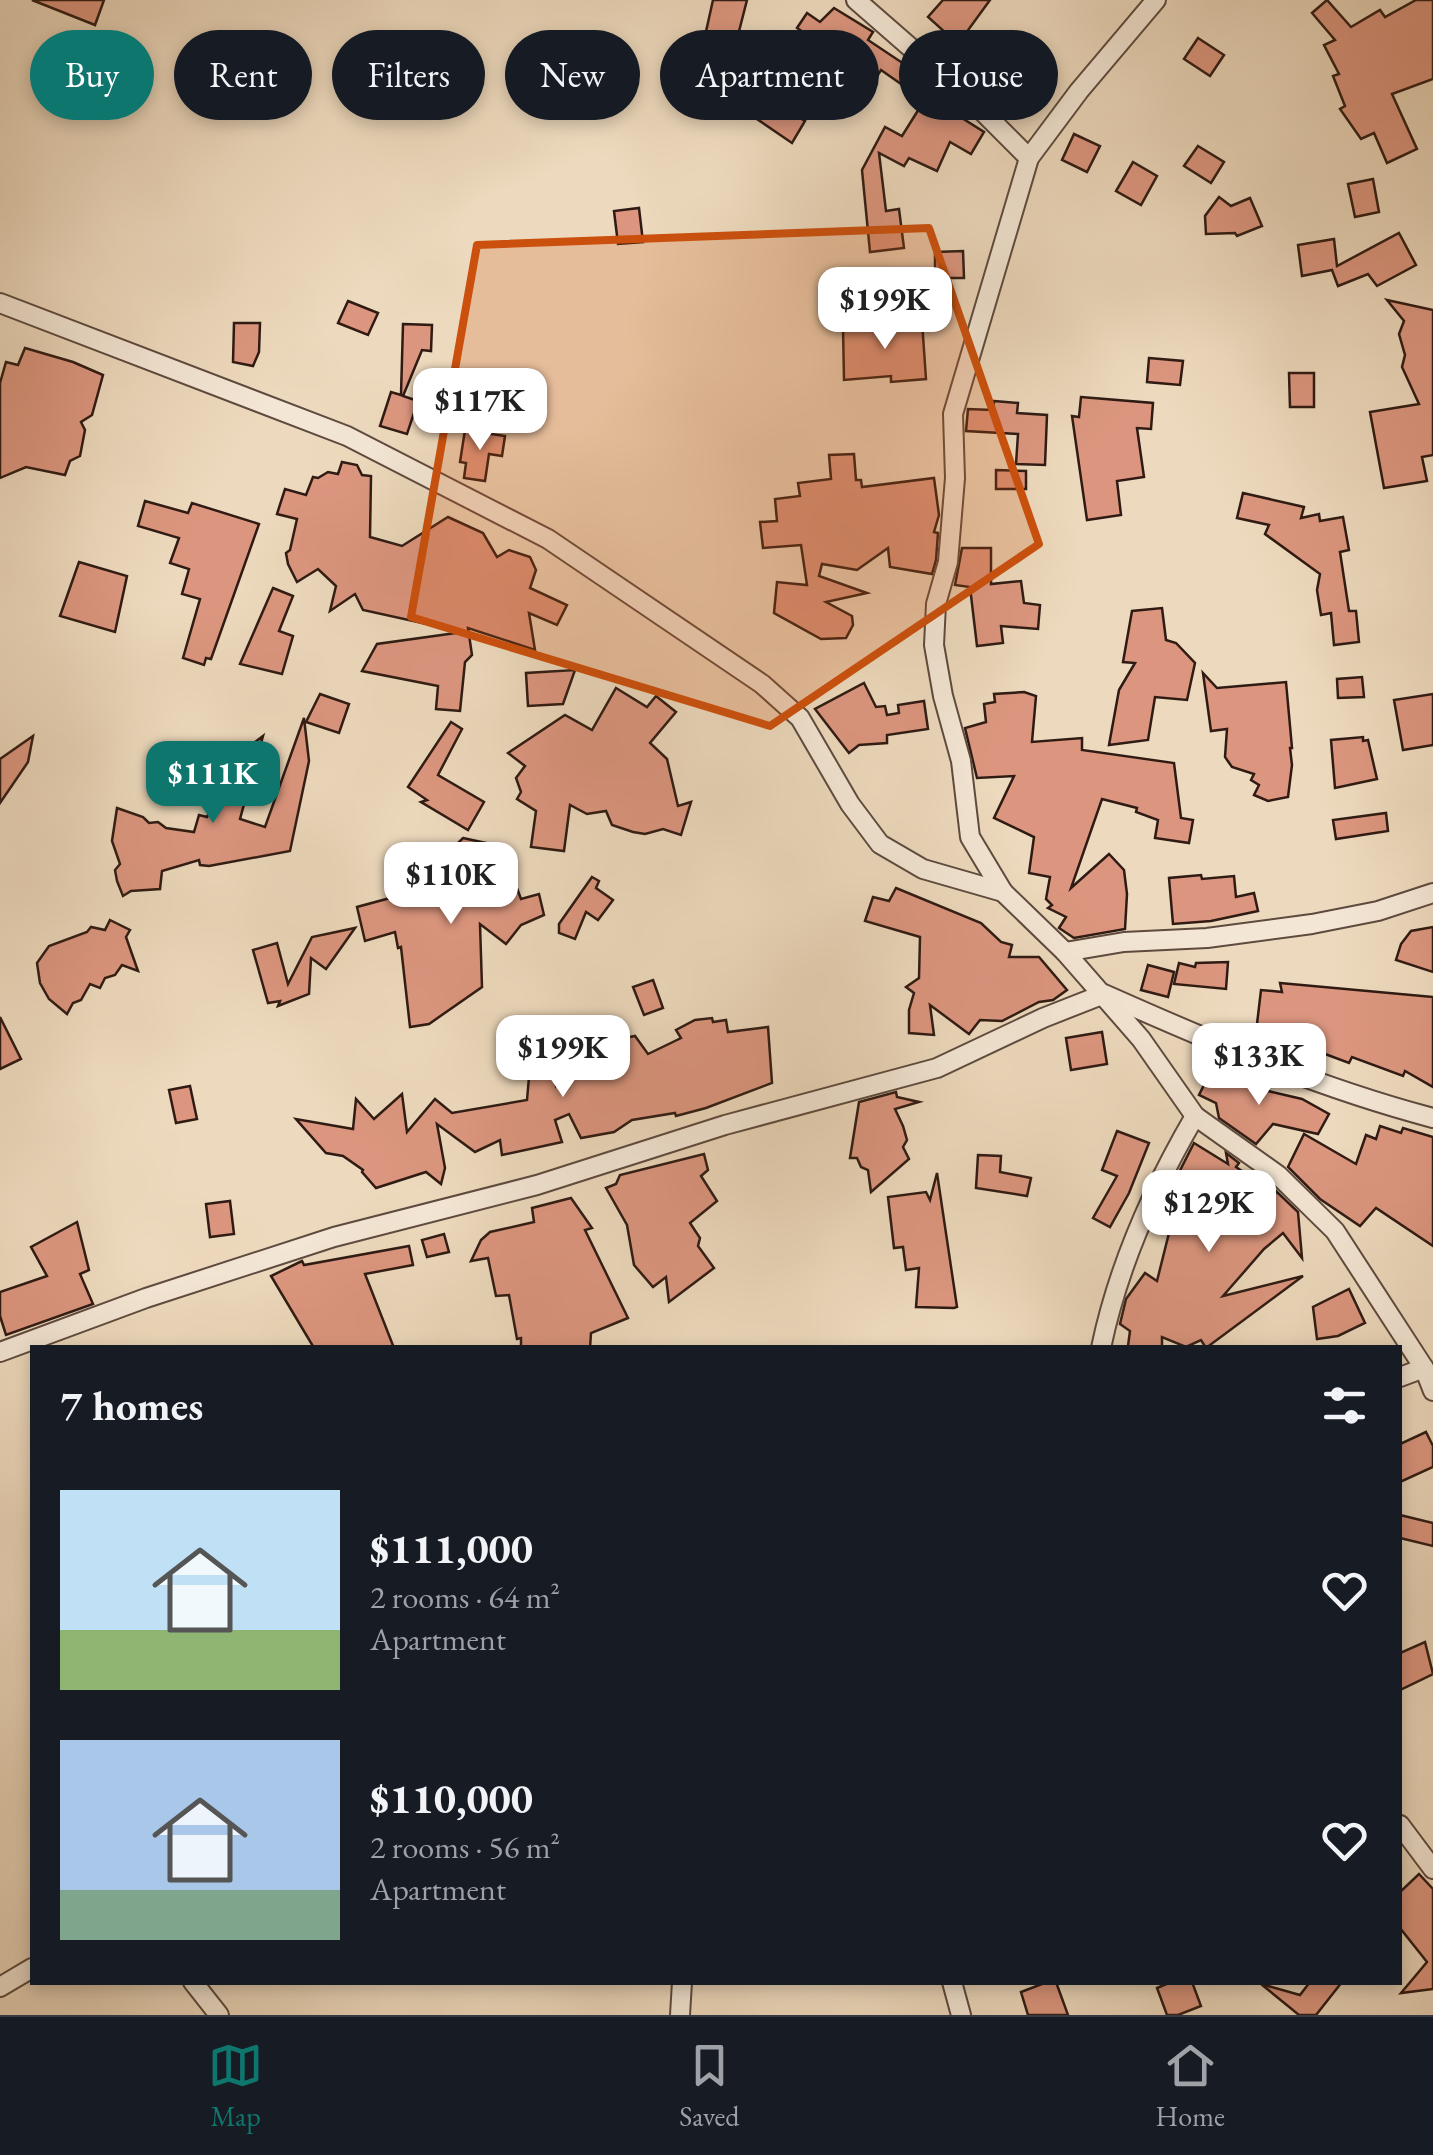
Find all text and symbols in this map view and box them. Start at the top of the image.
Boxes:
chip: Buy [30,30,154,120]
chip: Rent [174,30,312,120]
chip: Filters [332,30,485,120]
chip: New [505,30,640,120]
chip: Apartment [660,30,879,120]
chip: House [899,30,1058,120]
pin: $199K [815,267,955,352]
text: $199K [840,278,930,320]
pin: $117K [410,368,550,453]
text: $117K [435,379,525,421]
pin: $111K [143,741,283,826]
text: $111K [168,752,258,794]
pin: $110K [381,842,521,927]
text: $110K [406,853,496,895]
pin: $199K [493,1015,633,1100]
pin: $133K [1189,1023,1329,1108]
text: $199K [518,1026,608,1068]
text: $133K [1214,1034,1304,1076]
pin: $129K [1139,1170,1279,1255]
text: $129K [1164,1181,1254,1223]
text: 7 homes [60,1378,203,1433]
icon: filters [1317,1378,1372,1433]
text: $111,000 [370,1521,533,1576]
icon: home [140,1530,260,1650]
icon: heart [1317,1563,1372,1618]
text: 2 rooms · 64 m² [370,1576,560,1618]
text: Apartment [370,1618,506,1660]
text: $110,000 [370,1771,533,1826]
icon: home [140,1780,260,1900]
icon: heart [1317,1813,1372,1868]
text: 2 rooms · 56 m² [370,1826,560,1868]
text: Apartment [370,1868,506,1910]
tab: Map [208,2038,263,2134]
tab: Saved [679,2038,739,2134]
tab: Home [1156,2038,1225,2134]

